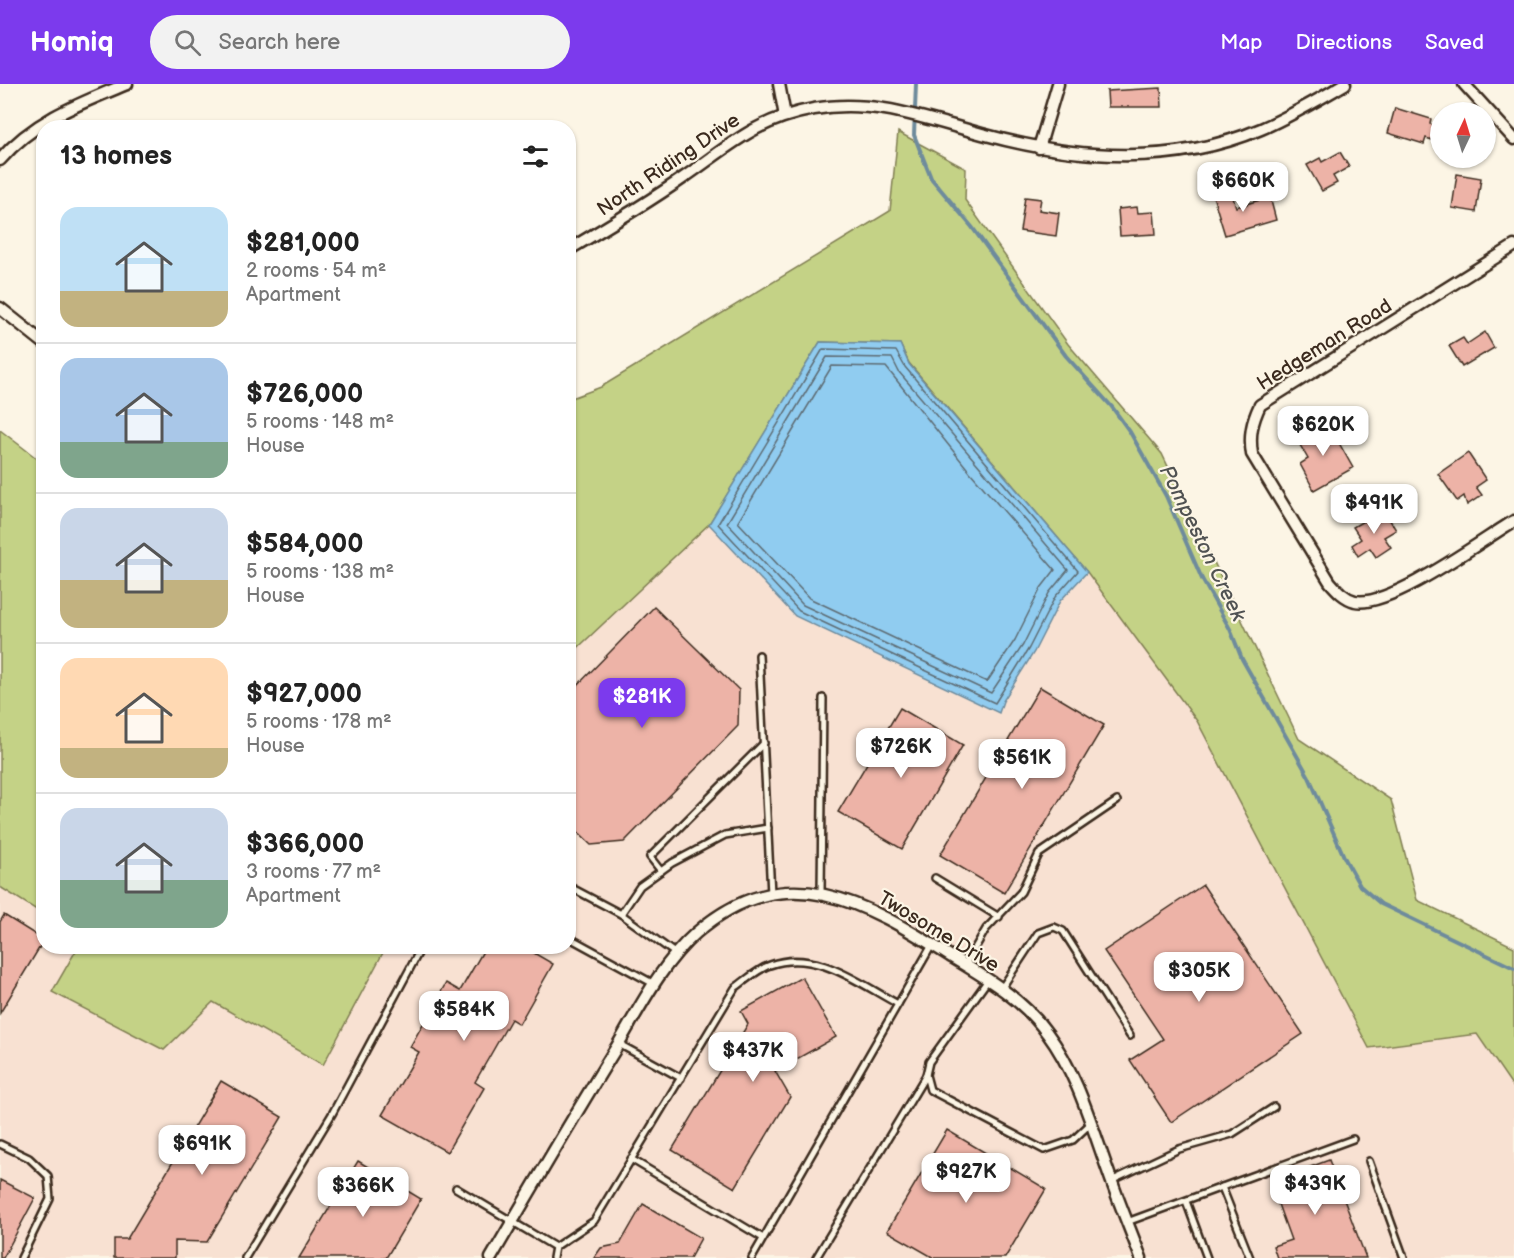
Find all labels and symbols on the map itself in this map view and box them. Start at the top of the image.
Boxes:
north arrow [1430,102,1496,168]
street label: North Riding Drive [593,108,744,221]
pin: $660K [1201,162,1285,213]
street label: Hedgeman Road [1253,294,1396,396]
pin: $620K [1281,406,1365,457]
water label: Pompeston Creek [1154,461,1251,626]
pin: $491K [1332,484,1416,535]
pin: $281K [600,678,684,729]
pin: $726K [859,728,943,779]
pin: $561K [980,739,1064,790]
street label: Twosome Drive [874,886,1003,977]
pin: $305K [1157,952,1241,1003]
pin: $584K [422,991,506,1042]
pin: $437K [711,1032,795,1083]
pin: $691K [160,1125,244,1176]
pin: $927K [924,1153,1008,1204]
pin: $439K [1273,1165,1357,1216]
pin: $366K [321,1167,405,1218]

